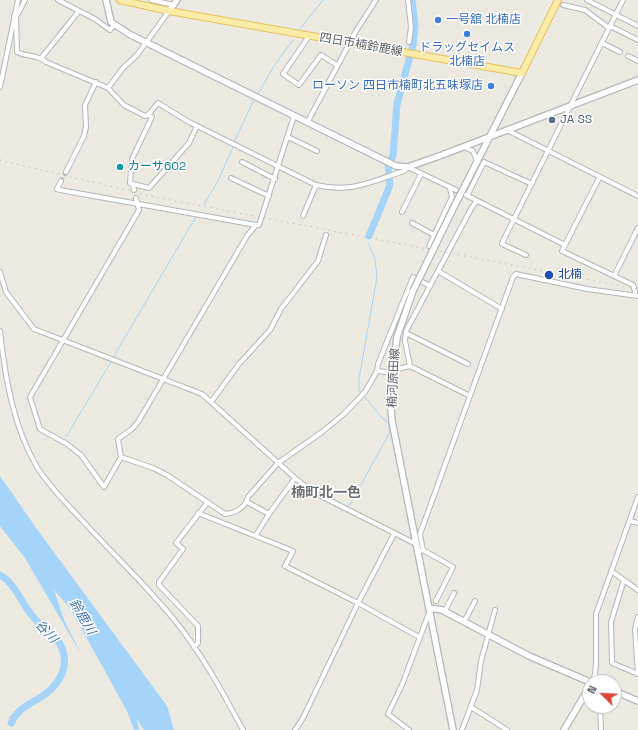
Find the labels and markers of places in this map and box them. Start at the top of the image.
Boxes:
place label: 一号舘 北楠店 [446,13,521,27]
marker: 一号舘 北楠店 [433,15,443,25]
marker: ドラッグセイムス 北楠店 [462,29,472,39]
place label: ドラッグセイムス 北楠店 [419,41,515,69]
place label: ローソン 四日市楠町北五味塚店 [312,79,483,93]
marker: ローソン 四日市楠町北五味塚店 [486,81,496,91]
place label: JA SS [560,113,592,127]
marker: JA SS [547,115,557,125]
place label: カーサ602 [128,160,186,174]
marker: カーサ602 [115,162,125,172]
place label: 北楠 [558,268,582,282]
marker: 北楠 [543,269,555,281]

